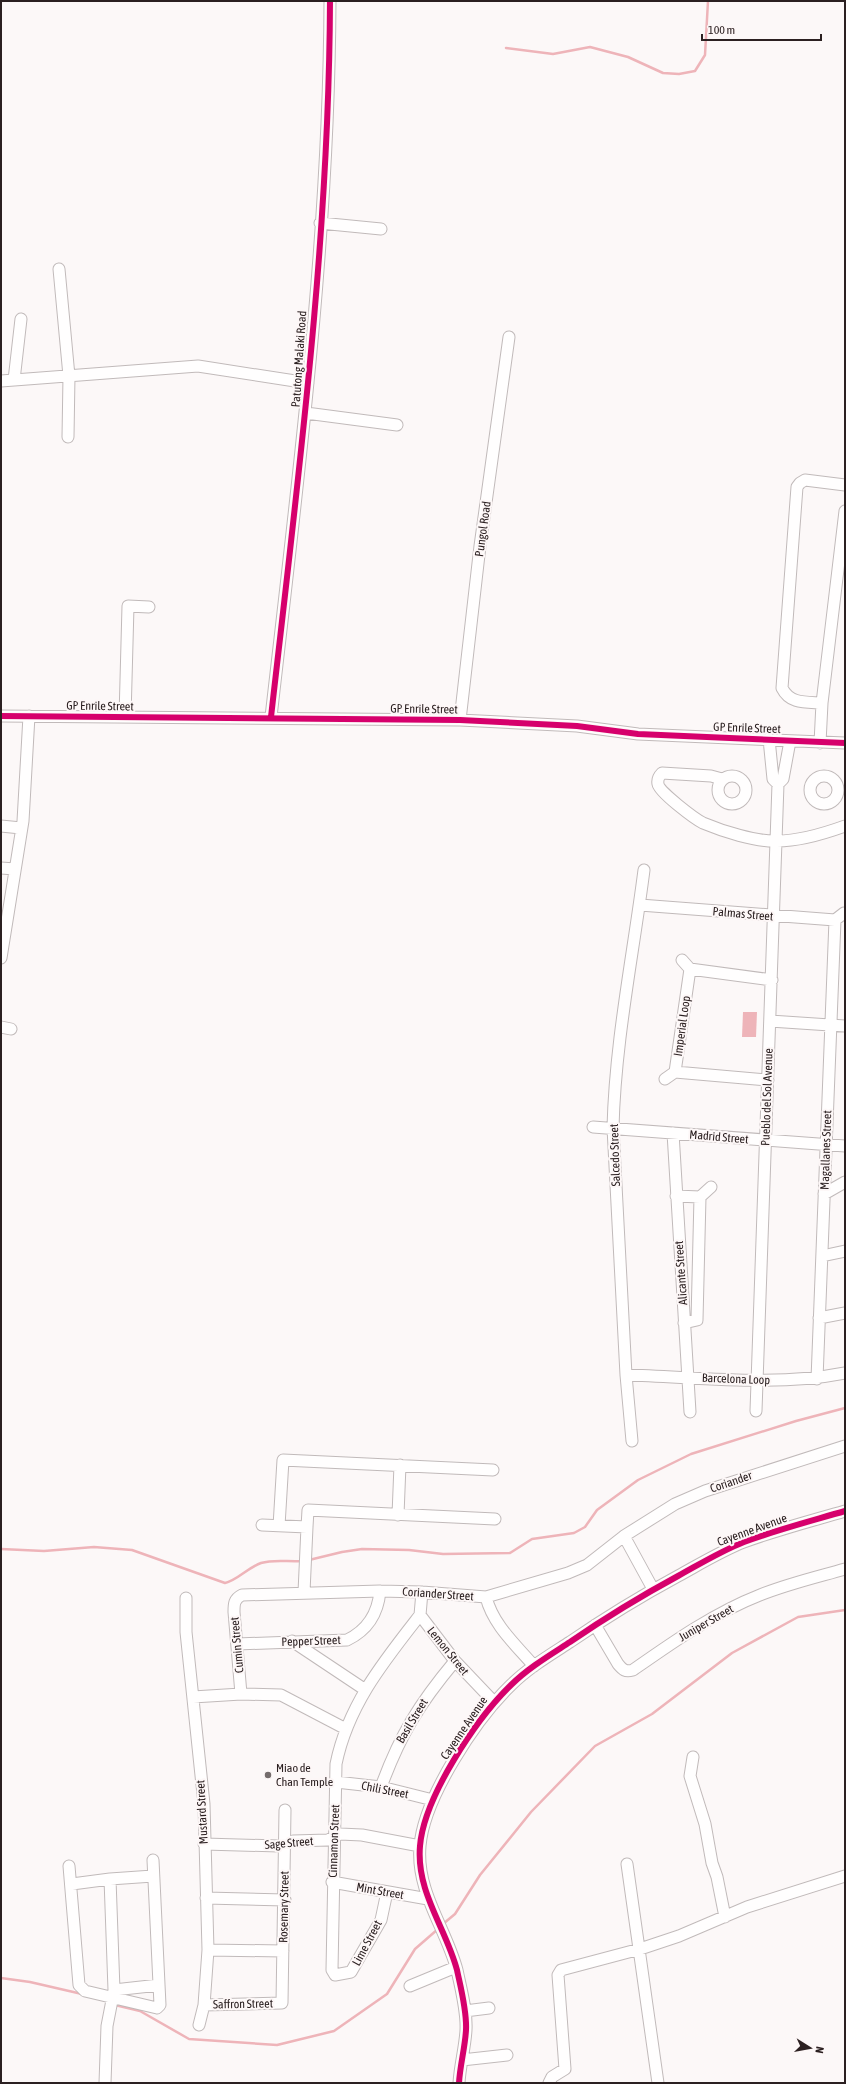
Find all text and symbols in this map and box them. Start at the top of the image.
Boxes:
scale bar [702,16,821,42]
text: 100 m [708,23,735,37]
street label: Patutong Malaki Road [289,310,309,408]
street label: Pungol Road [472,500,494,558]
street label: GP Enrile Street [66,698,134,714]
street label: GP Enrile Street [390,701,458,717]
street label: GP Enrile Street [713,720,782,736]
street label: Palmas Street [712,904,774,924]
street label: Imperial Loop [671,994,693,1057]
street label: Pueblo del Sol Avenue [758,1048,776,1146]
street label: Magallanes Street [818,1109,834,1190]
street label: Salcedo Street [607,1123,623,1187]
street label: Madrid Street [689,1127,750,1147]
street label: Alicante Street [672,1240,690,1306]
street label: Barcelona Loop [702,1371,771,1387]
street label: Coriander [708,1468,754,1496]
street label: Cayenne Avenue [715,1511,789,1549]
street label: Coriander Street [402,1585,475,1604]
street label: Juniper Street [676,1601,736,1644]
street label: Cumin Street [228,1616,246,1674]
street label: Lemon Street [424,1624,472,1678]
street label: Pepper Street [281,1633,342,1649]
street label: Cayenne Avenue [438,1694,490,1762]
street label: Basil Street [393,1696,431,1746]
place label: Miao de Chan Temple [276,1761,333,1789]
marker: Miao de Chan Temple [263,1770,273,1780]
street label: Mustard Street [193,1779,211,1844]
street label: Chili Street [360,1779,410,1802]
street label: Cinnamon Street [326,1804,342,1878]
street label: Sage Street [264,1834,315,1852]
street label: Rosemary Street [276,1870,292,1943]
street label: Mint Street [355,1880,405,1902]
street label: Lime Street [349,1917,385,1968]
street label: Saffron Street [213,1996,274,2012]
north arrow [790,2028,830,2068]
text: N [813,2046,826,2054]

